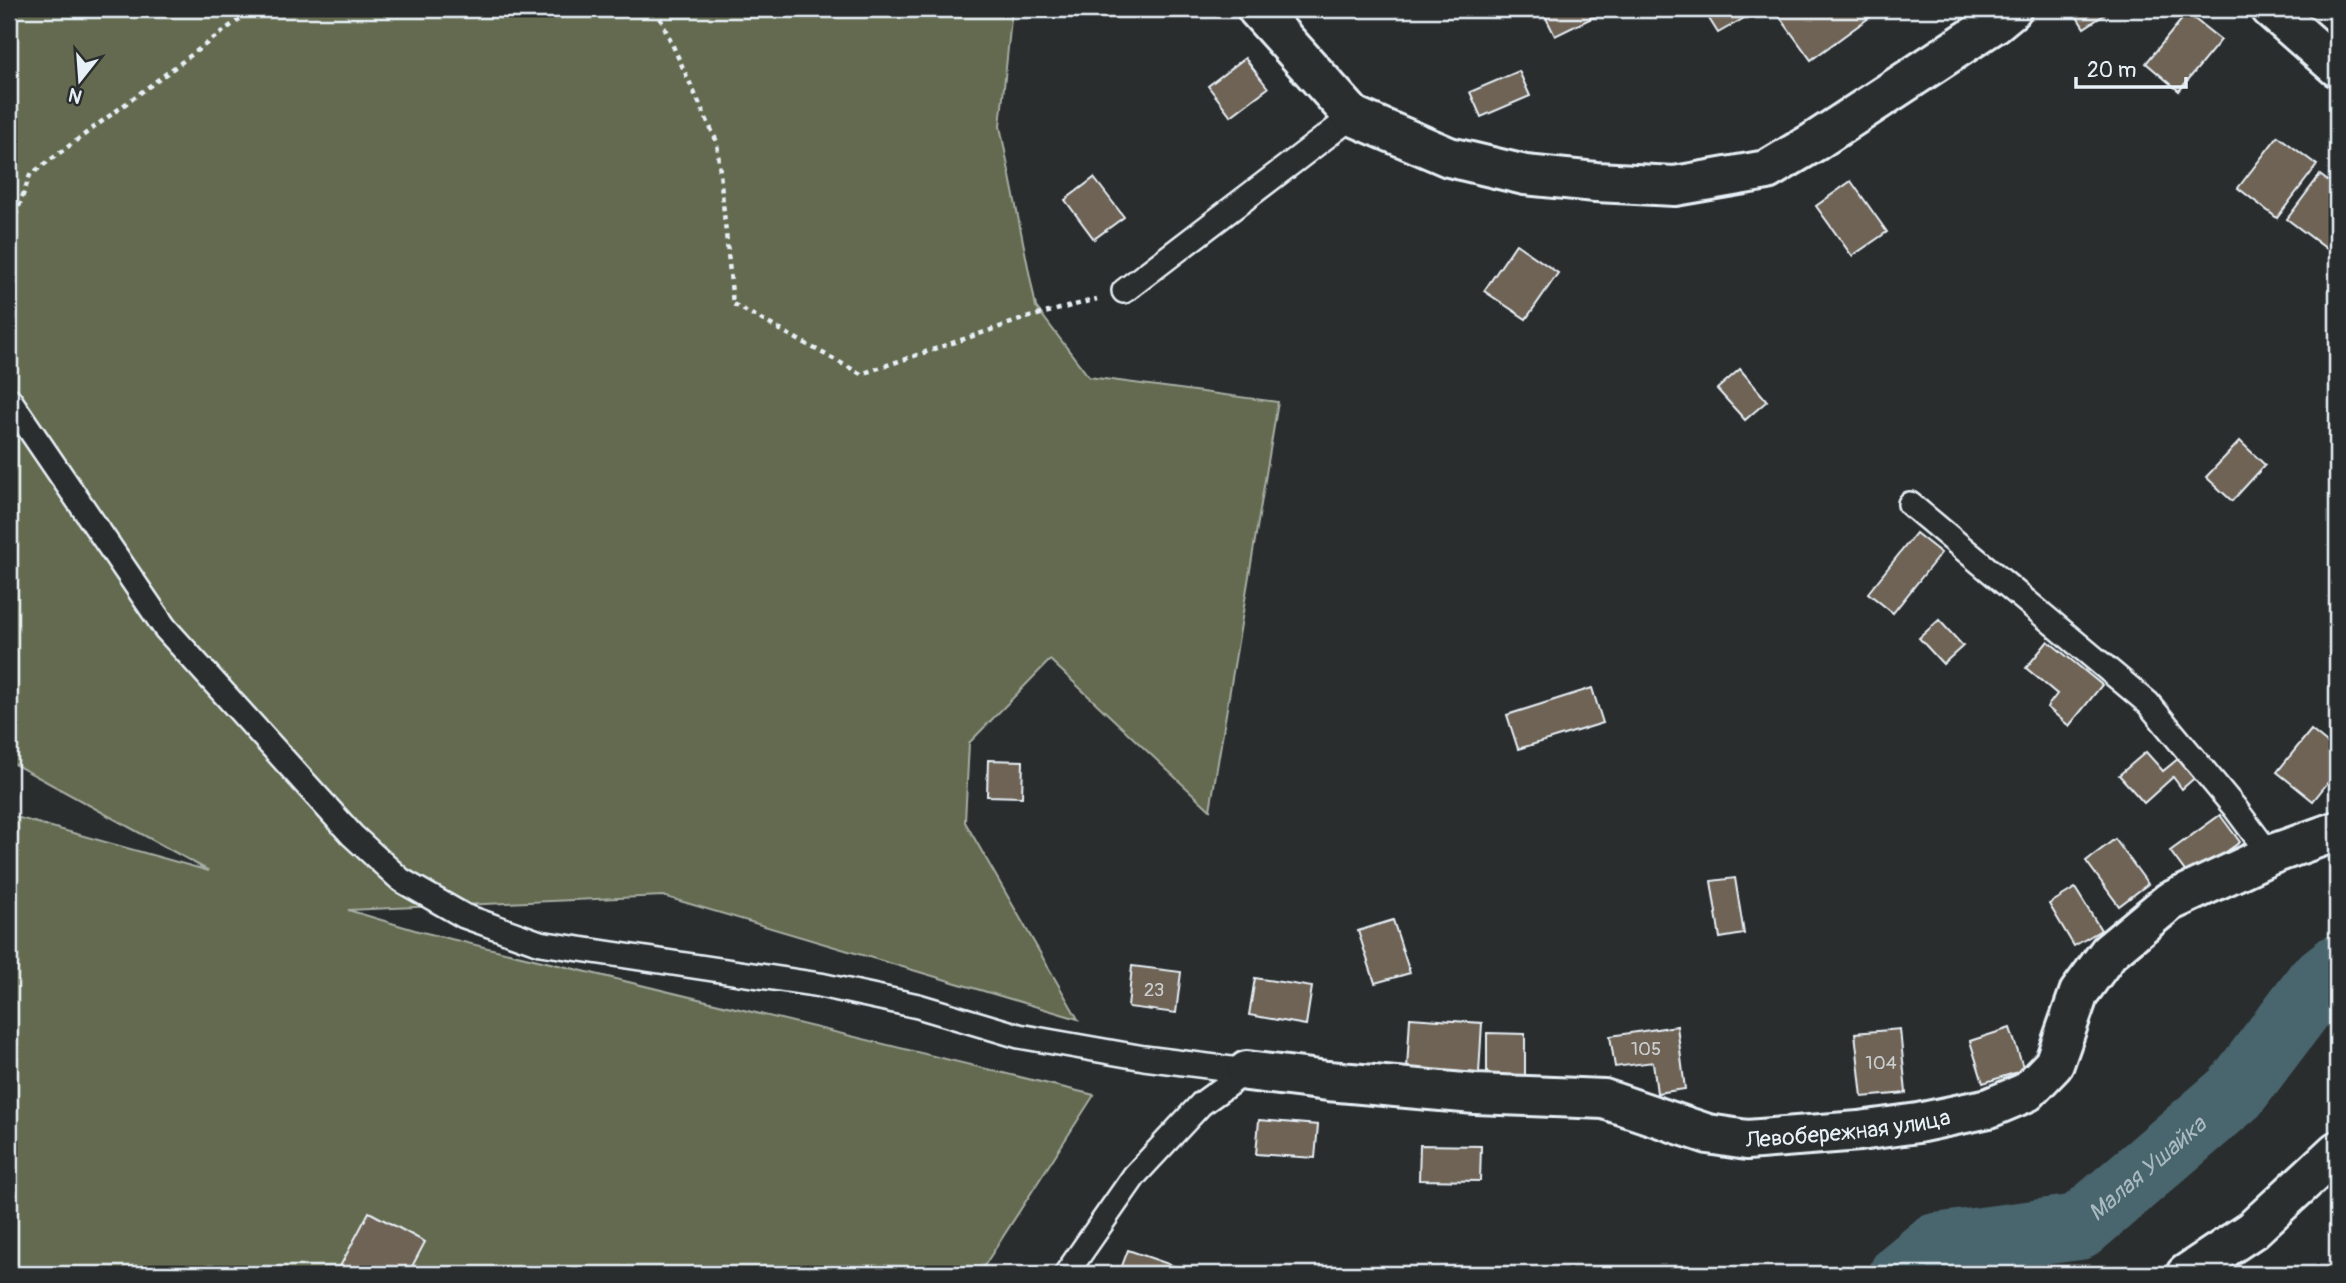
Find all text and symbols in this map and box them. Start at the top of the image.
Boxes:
north arrow [46,46,116,116]
scale bar [2076,46,2187,90]
text: 20 m [2087,57,2136,84]
text: N [66,82,85,109]
house number: 23 [1144,978,1164,1002]
house number: 105 [1631,1037,1661,1061]
house number: 104 [1865,1051,1897,1075]
street label: Левобережная улица [1744,1102,1953,1155]
water label: Малая Ушайка [2082,1109,2213,1227]

